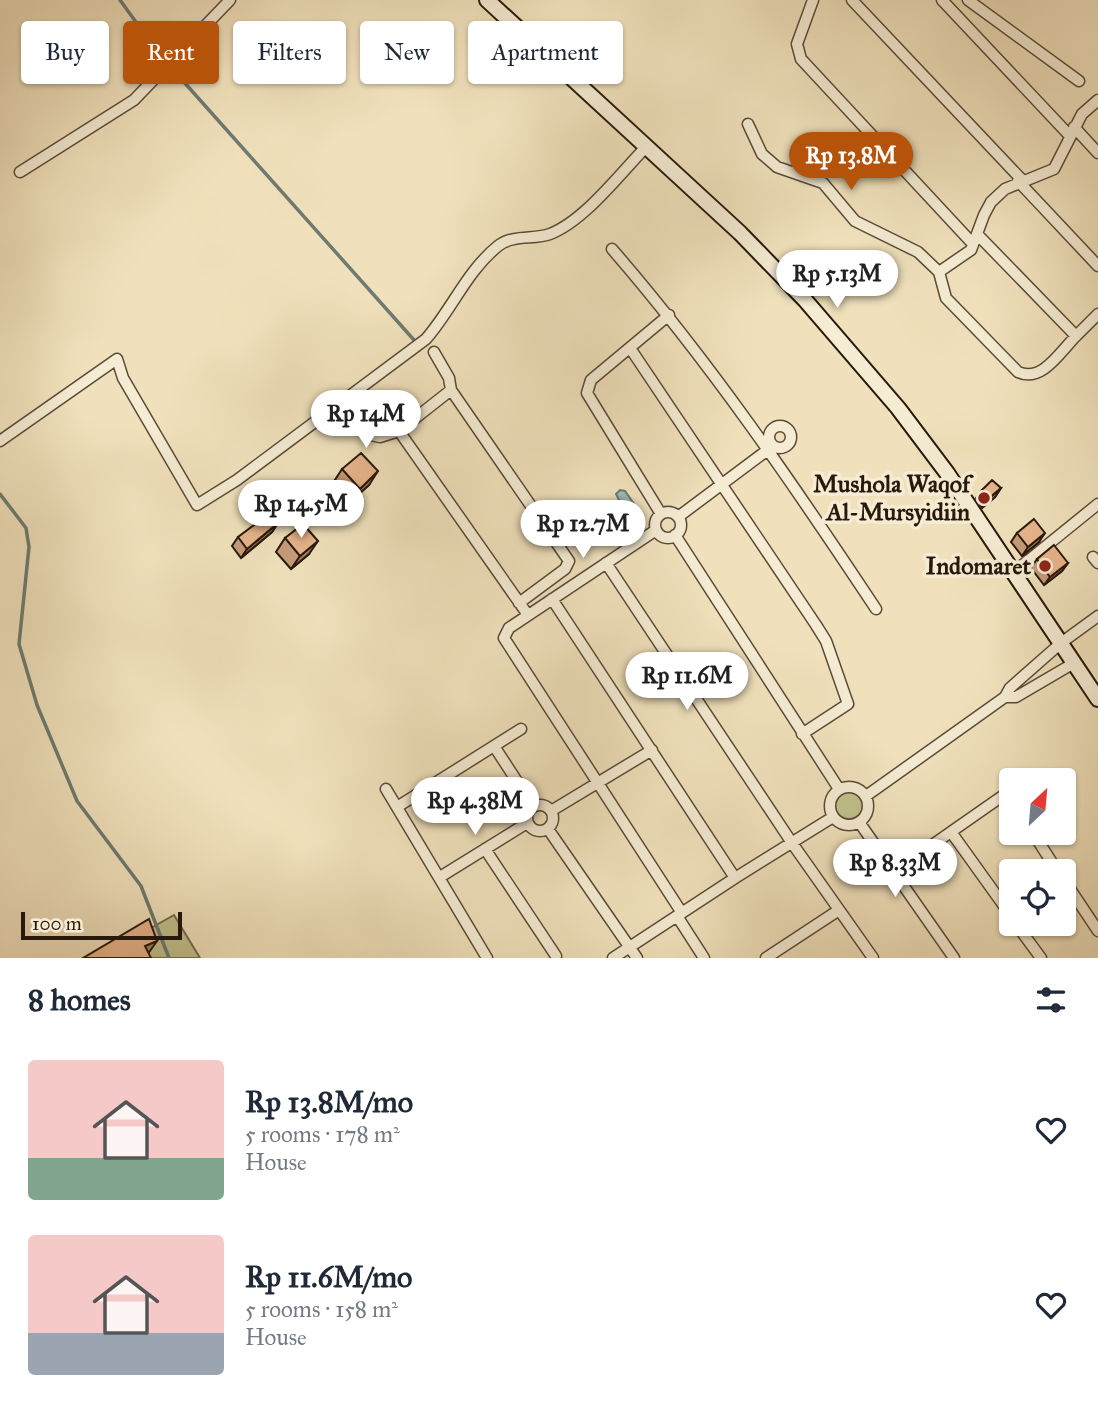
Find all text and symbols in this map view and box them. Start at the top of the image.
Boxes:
chip: Buy [21,21,109,84]
chip: Rent [123,21,219,84]
chip: Filters [233,21,346,84]
chip: New [360,21,454,84]
chip: Apartment [468,21,623,84]
pin: Rp 13.8M [779,132,923,192]
text: Rp 13.8M [805,141,897,169]
pin: Rp 5.13M [765,250,909,310]
text: Rp 5.13M [792,259,882,287]
pin: Rp 14M [309,391,423,450]
text: Rp 14M [327,399,405,427]
place label: Mushola Waqof Al-Mursyidiin [813,469,974,527]
pin: Rp 14.5M [229,480,373,540]
text: Rp 14.5M [254,489,348,517]
marker: Mushola Waqof Al-Mursyidiin [976,490,992,506]
pin: Rp 12.7M [511,500,655,560]
text: Rp 12.7M [537,509,629,537]
place label: Indomaret [926,551,1032,581]
marker: Indomaret [1037,558,1053,574]
pin: Rp 11.6M [615,652,759,712]
text: Rp 11.6M [641,661,733,689]
north arrow [999,768,1076,845]
map controls [999,768,1076,936]
pin: Rp 4.38M [403,778,547,837]
text: Rp 4.38M [427,786,523,814]
pin: Rp 8.33M [823,839,967,899]
text: Rp 8.33M [849,848,941,876]
button: locate [999,859,1076,936]
scale bar [21,909,182,941]
text: 100 m [32,912,82,935]
icon: filters [1032,981,1070,1019]
text: 8 homes [28,982,131,1018]
text: Rp 13.8M/mo [245,1084,413,1120]
icon: home [84,1088,168,1172]
icon: heart [1032,1111,1070,1149]
text: 5 rooms · 178 m² [245,1120,400,1148]
text: House [245,1148,307,1176]
text: Rp 11.6M/mo [245,1259,412,1295]
icon: home [84,1263,168,1347]
icon: heart [1032,1286,1070,1324]
text: 5 rooms · 158 m² [245,1295,398,1323]
text: House [245,1323,307,1351]

